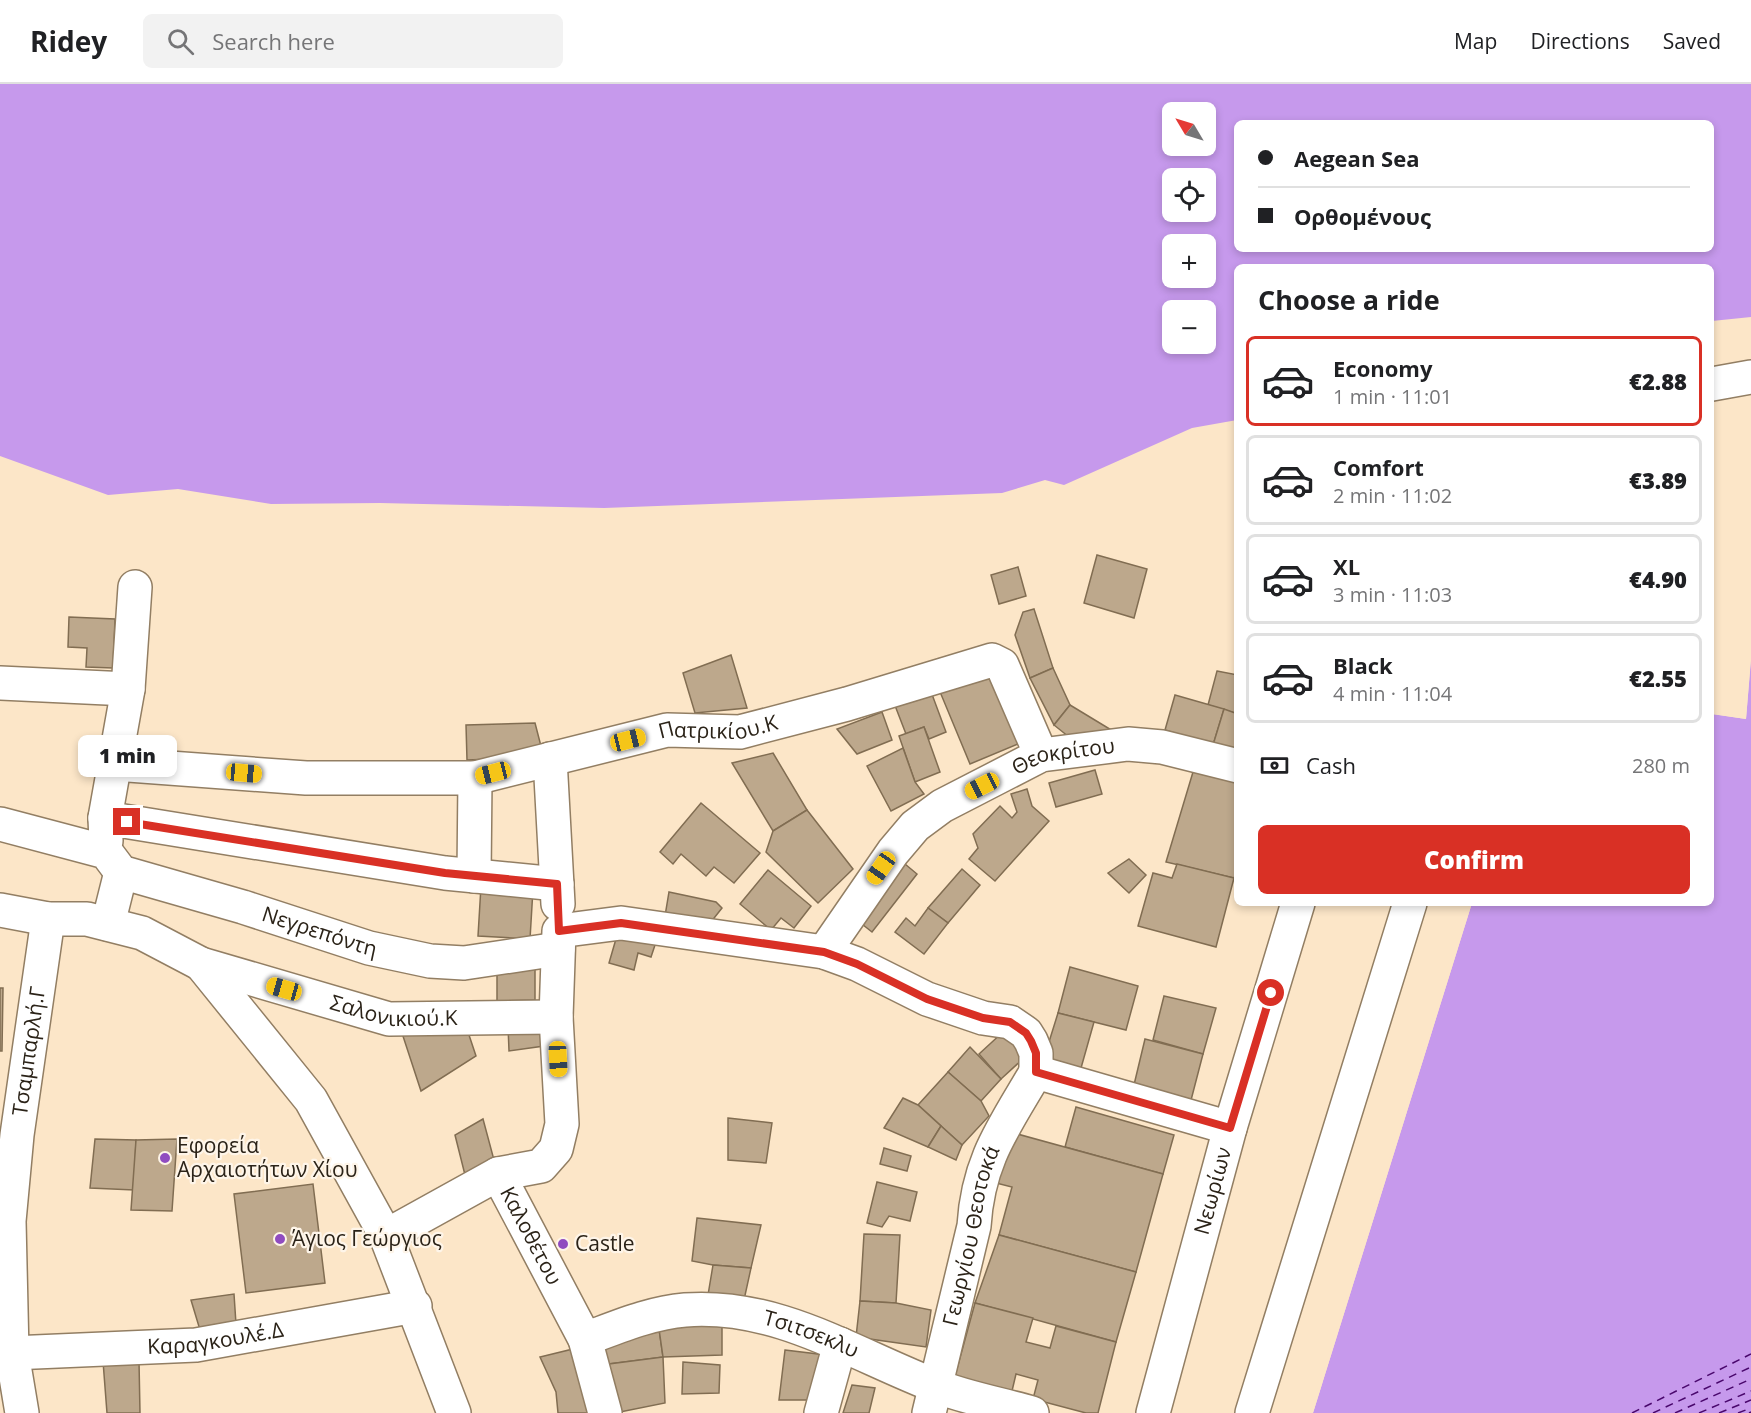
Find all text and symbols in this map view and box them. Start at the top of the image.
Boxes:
search box [143,14,563,68]
text: Ridey [30,22,107,60]
icon: search [164,25,197,58]
text: Search here [212,26,335,56]
text: Map [1454,27,1497,55]
text: Directions [1530,27,1630,55]
text: Saved [1663,27,1721,55]
north arrow [1162,102,1216,156]
map controls [1162,102,1216,354]
text: Aegean Sea [1294,143,1419,173]
button: locate [1162,168,1216,222]
text: Ορθομένους [1294,201,1431,231]
button: + [1162,234,1216,288]
text: Choose a ride [1258,281,1440,318]
button: − [1162,300,1216,354]
text: Economy [1333,353,1432,383]
icon: car [1261,354,1315,408]
text: €2.88 [1629,366,1687,396]
text: 1 min · 11:01 [1333,383,1452,410]
text: Comfort [1333,452,1424,482]
icon: car [1261,453,1315,507]
text: €3.89 [1629,465,1687,495]
text: 2 min · 11:02 [1333,482,1452,509]
text: XL [1333,551,1360,581]
icon: car [1261,552,1315,606]
text: €4.90 [1629,564,1687,594]
text: 3 min · 11:03 [1333,581,1452,608]
text: Black [1333,650,1393,680]
icon: car [1261,651,1315,705]
text: €2.55 [1629,663,1687,693]
text: 4 min · 11:04 [1333,680,1452,707]
street label: Πατρικίου.Κ [655,708,781,746]
car [608,727,648,753]
street label: Θεοκρίτου [1006,731,1116,781]
callout: 1 min [78,735,176,777]
text: 1 min [99,742,156,769]
icon: cash [1258,749,1291,782]
text: Cash [1306,750,1356,780]
text: 280 m [1632,752,1690,779]
car [473,760,513,786]
car [225,762,263,784]
car [962,770,1002,802]
route end [113,808,140,835]
button: Confirm [1258,825,1690,894]
car [863,848,899,888]
street label: Νεγρεπόντη [259,899,380,962]
car [264,975,304,1003]
route start [1257,979,1284,1006]
street label: Τσαμπαρλή.Γ [5,985,51,1117]
street label: Σαλονικιού.Κ [327,988,458,1032]
car [548,1041,568,1077]
place label: Εφορεία Αρχαιοτήτων Χίου [177,1131,357,1183]
street label: Γεωργίου Θεοτοκά [935,1141,1005,1329]
street label: Νεωρίων [1187,1144,1237,1238]
marker: Εφορεία Αρχαιοτήτων Χίου [158,1151,172,1165]
street label: Καλοθέτου [494,1181,569,1289]
place label: Άγιος Γεώργιος [292,1224,442,1252]
place label: Castle [575,1229,634,1257]
marker: Άγιος Γεώργιος [273,1232,287,1246]
marker: Castle [556,1237,570,1251]
street label: Τσιτσεκλυ [761,1303,863,1364]
street label: Καραγκουλέ.Δ [147,1315,285,1360]

